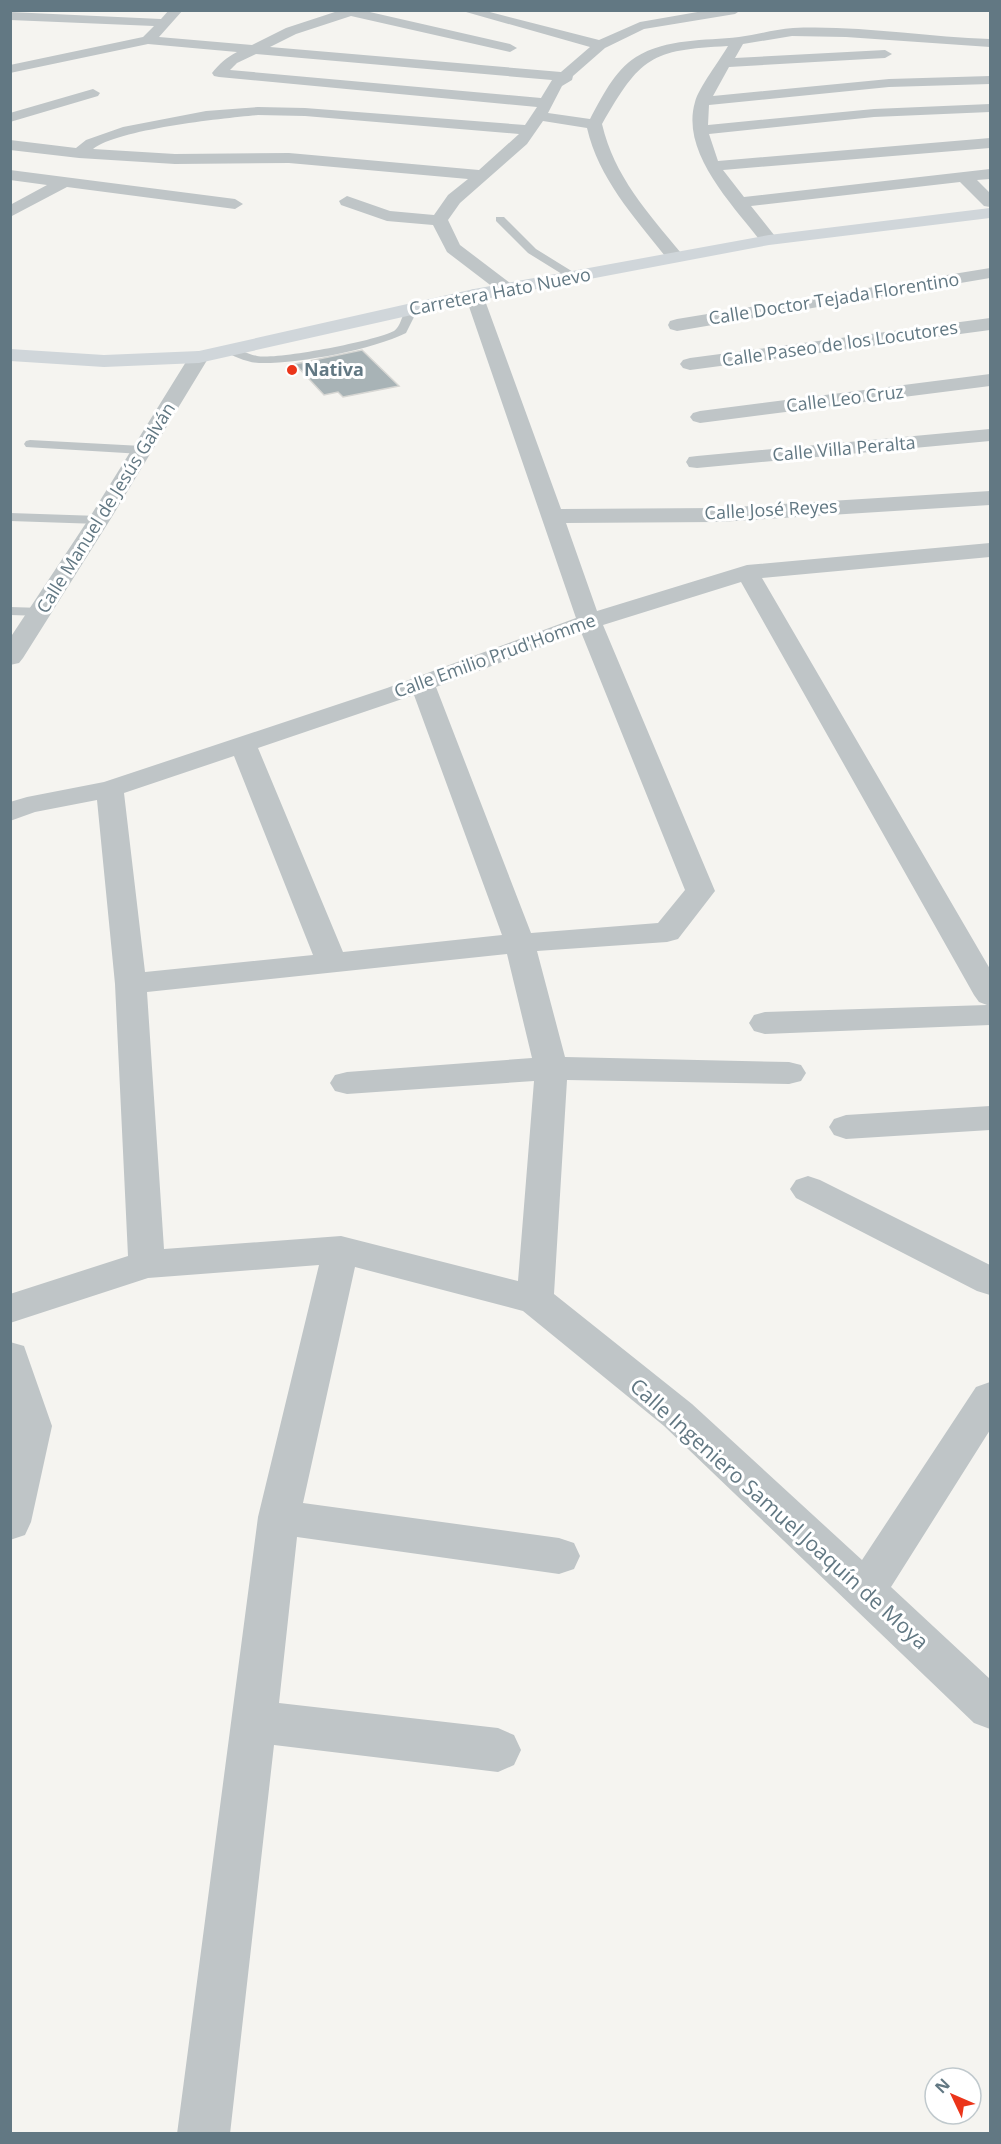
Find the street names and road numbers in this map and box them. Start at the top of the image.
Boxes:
street label: Carretera Hato Nuevo [407,262,593,320]
street label: Calle Doctor Tejada Florentino [707,266,961,330]
street label: Calle Paseo de los Locutores [720,315,959,371]
street label: Calle Leo Cruz [785,379,905,417]
street label: Calle Manuel de Jesús Galván [30,398,180,617]
street label: Calle Villa Peralta [771,430,916,466]
street label: Calle José Reyes [704,494,838,524]
street label: Calle Emilio Prud'Homme [391,607,599,703]
street label: Calle Ingeniero Samuel Joaquín de Moya [624,1372,935,1655]

